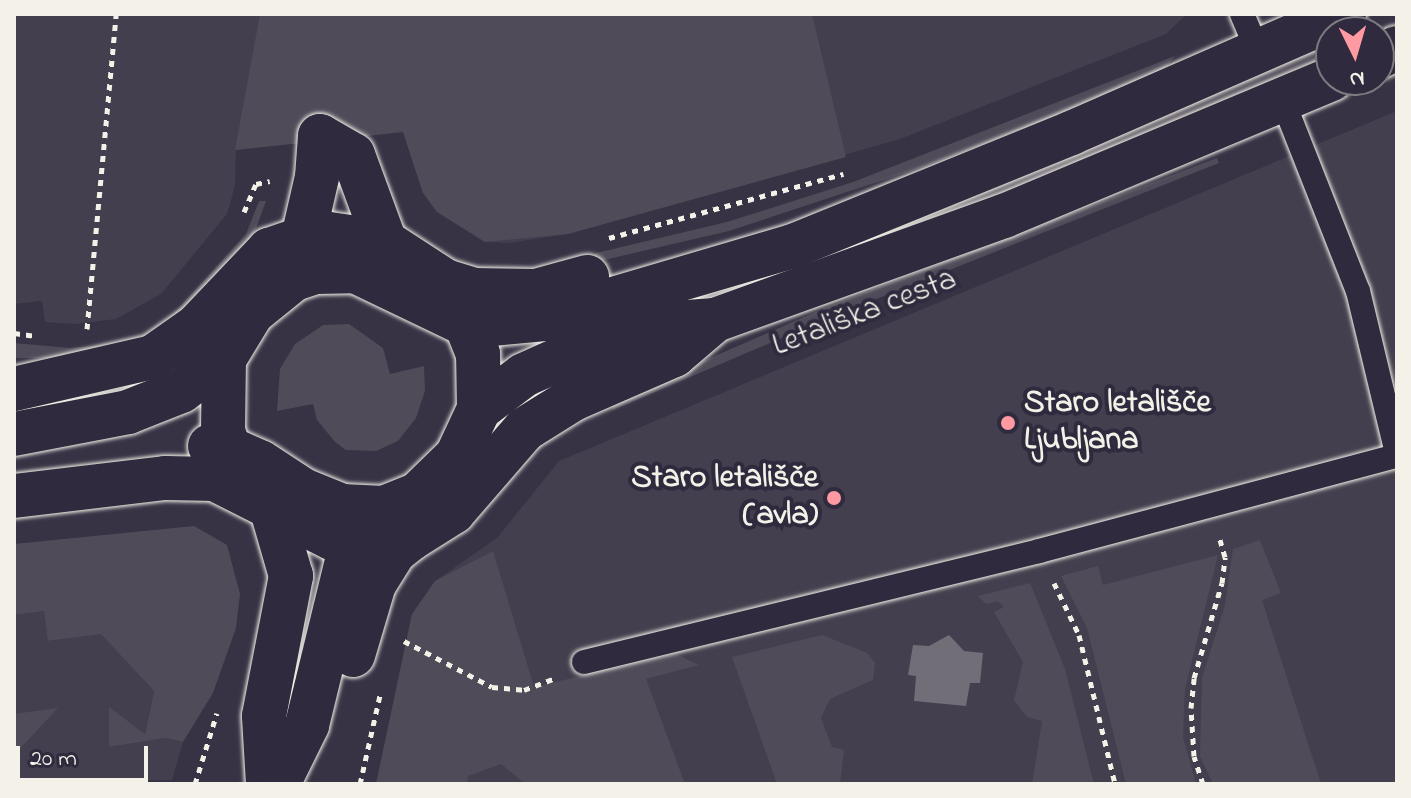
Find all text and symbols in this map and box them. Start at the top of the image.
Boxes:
north arrow [1315,16,1395,96]
text: N [1348,61,1366,95]
street label: Letališka cesta [768,261,962,367]
place label: Staro letališče Ljubljana [1024,386,1211,461]
marker: Staro letališče Ljubljana [999,414,1017,432]
place label: Staro letališče (avla) [631,461,818,536]
marker: Staro letališče (avla) [825,489,843,507]
scale bar [20,730,152,780]
text: 20 m [30,742,77,777]

